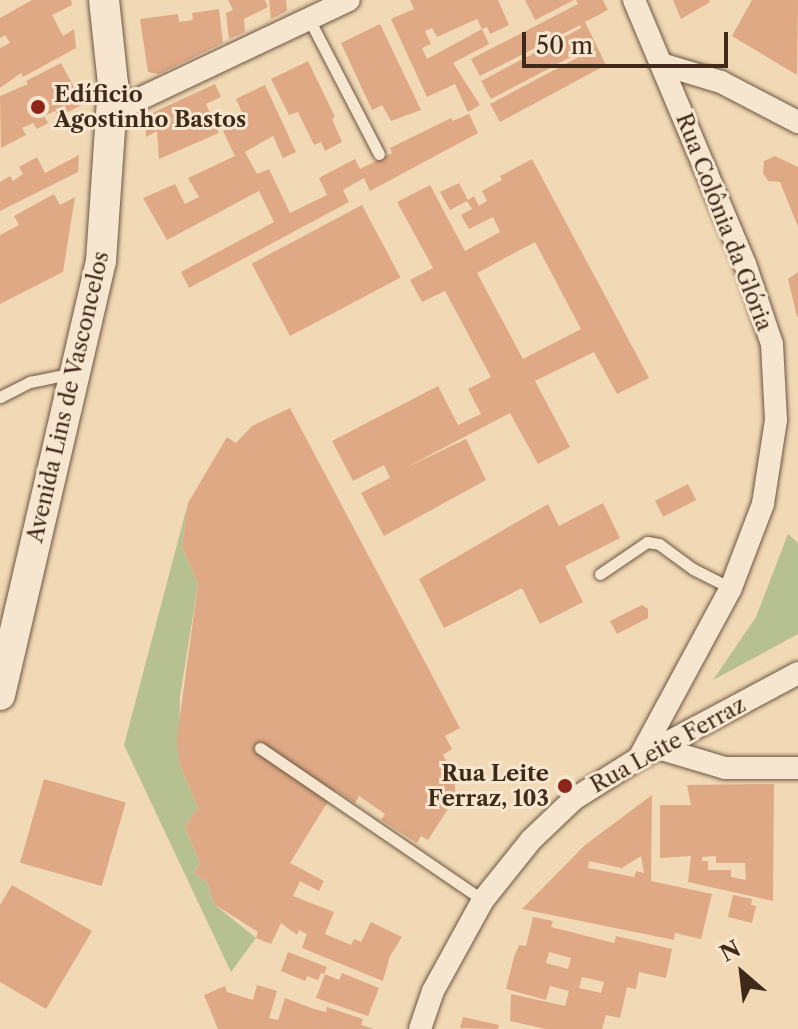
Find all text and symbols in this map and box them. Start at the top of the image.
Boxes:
scale bar [526,16,732,66]
text: 50 m [536,31,593,60]
place label: Edíficio Agostinho Bastos [54,81,246,132]
marker: Edíficio Agostinho Bastos [29,98,47,116]
street label: Rua Colônia da Glória [670,109,778,335]
street label: Avenida Lins de Vasconcelos [21,248,115,546]
street label: Rua Leite Ferraz [586,691,750,799]
place label: Rua Leite Ferraz, 103 [428,760,549,812]
marker: Rua Leite Ferraz, 103 [556,777,574,795]
north arrow [702,933,782,1013]
text: N [716,935,745,968]

